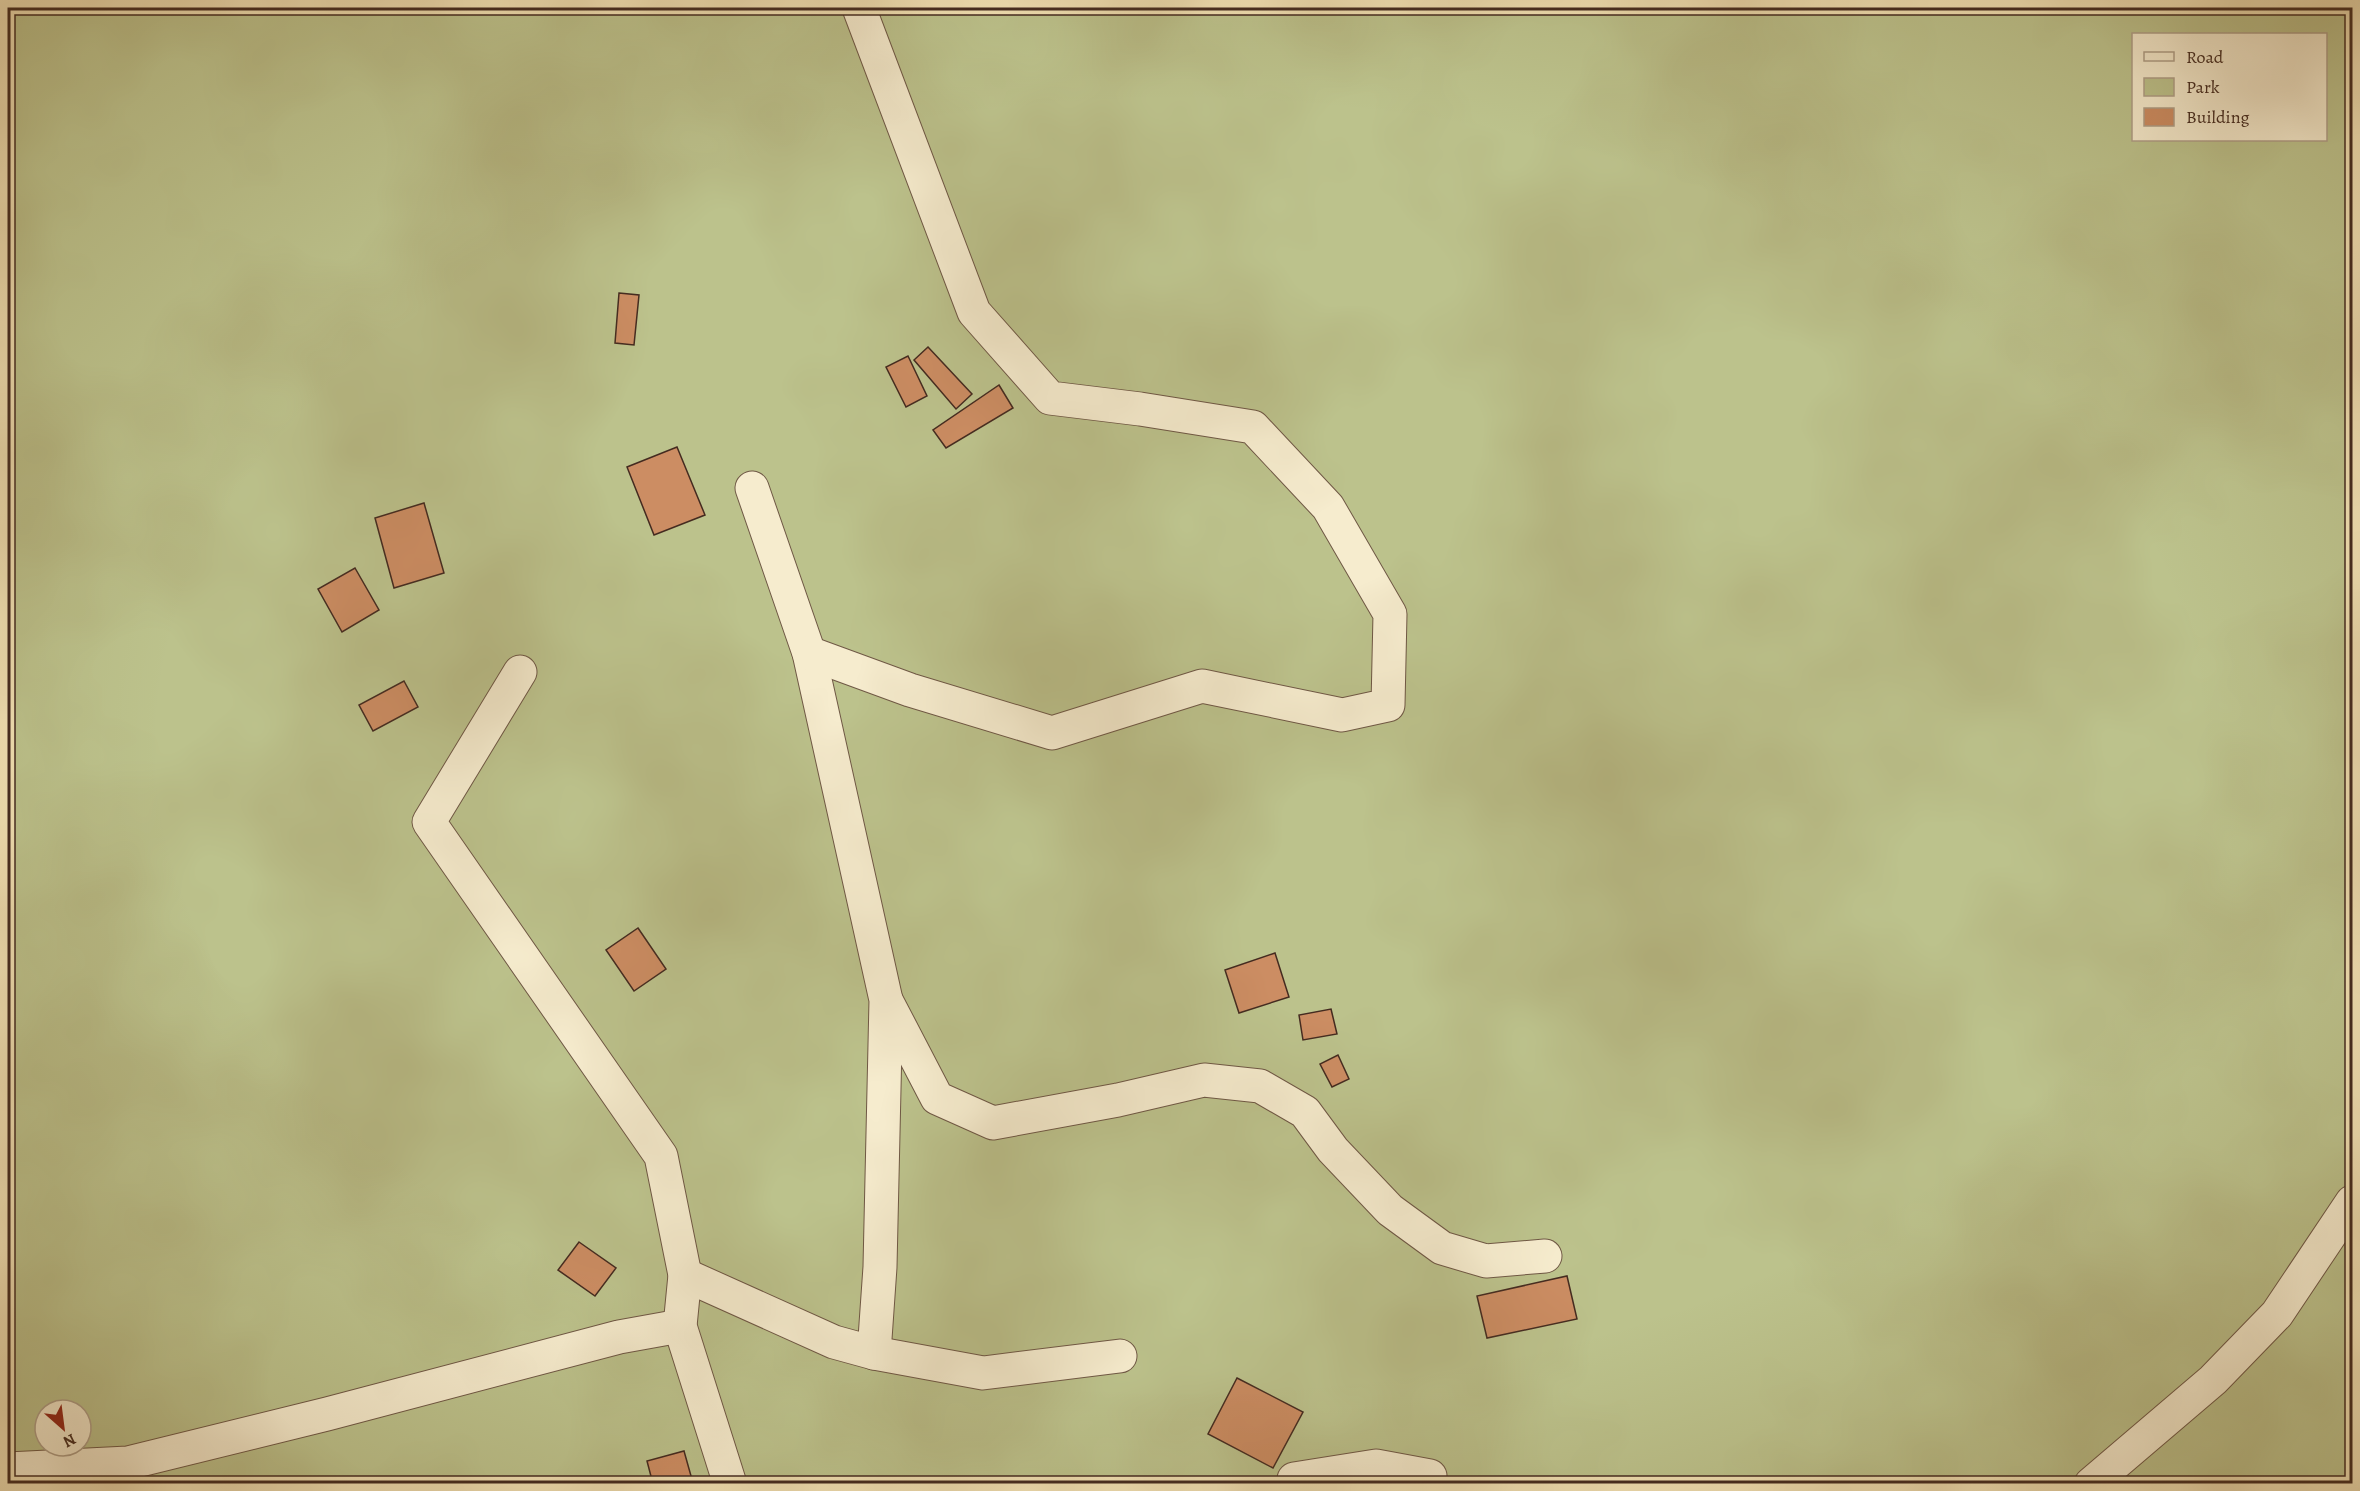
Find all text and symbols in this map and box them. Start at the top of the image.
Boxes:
legend [2132,33,2327,141]
text: Road [2186,45,2224,69]
text: Park [2186,75,2220,99]
text: Building [2186,105,2250,129]
north arrow [33,1398,93,1458]
text: N [59,1428,80,1453]

